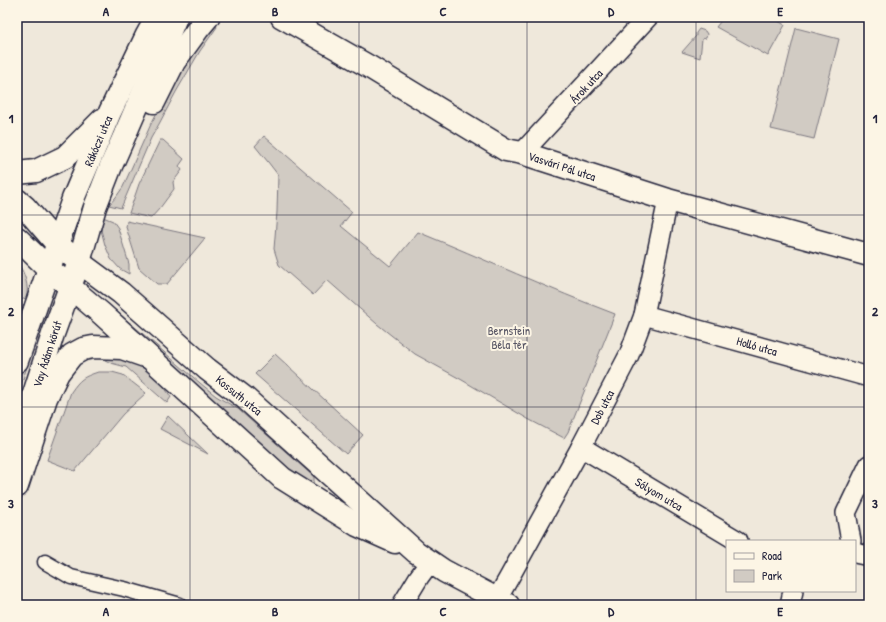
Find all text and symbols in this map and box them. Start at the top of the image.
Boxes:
text: A [103,2,110,20]
text: B [272,2,279,20]
text: C [439,2,447,20]
text: D [608,2,615,20]
text: E [777,2,783,20]
street label: Árok utca [566,65,607,107]
text: 1 [9,109,14,127]
text: 1 [873,109,878,127]
street label: Rákóczi utca [80,113,116,169]
street label: Vasvári Pál utca [526,147,598,185]
text: 2 [8,302,15,320]
text: 2 [872,302,879,320]
street label: Vay Ádám körút [28,318,66,389]
park label: Bernstein Béla tér [488,322,530,353]
street label: Holló utca [735,332,780,360]
street label: Kossuth utca [212,371,266,419]
street label: Dob utca [586,387,618,427]
street label: Sólyom utca [632,473,686,515]
text: 3 [8,494,14,512]
text: 3 [872,494,878,512]
legend [726,540,856,592]
text: Road [762,547,782,564]
text: Park [762,567,782,584]
text: A [103,602,110,620]
text: B [272,602,279,620]
text: C [439,602,447,620]
text: D [608,602,615,620]
text: E [777,602,783,620]

